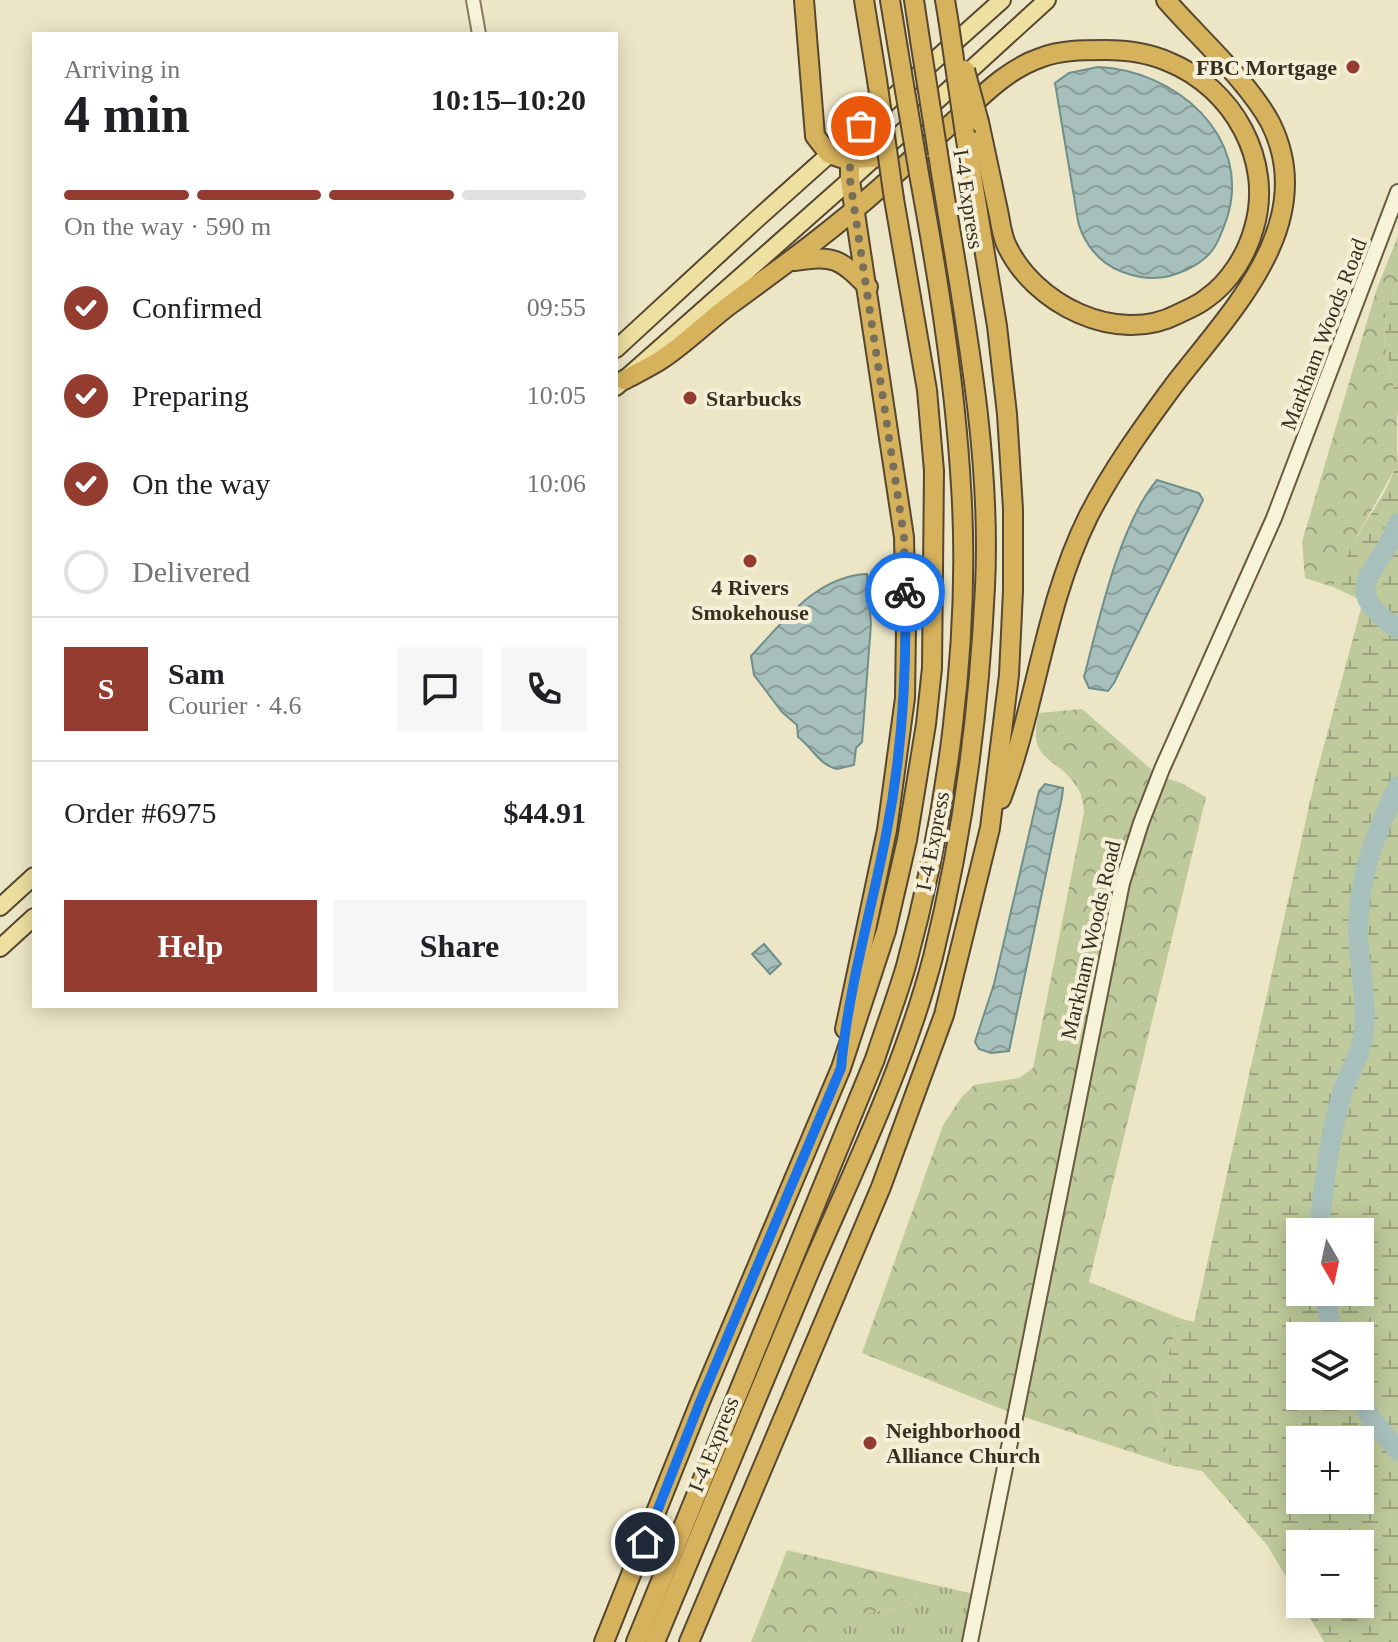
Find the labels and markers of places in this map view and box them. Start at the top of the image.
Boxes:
place label: FBC Mortgage [1196,55,1337,80]
marker: FBC Mortgage [1344,58,1362,76]
pin [827,92,895,160]
place label: Starbucks [706,386,802,411]
marker: Starbucks [681,389,699,407]
marker: 4 Rivers Smokehouse [741,552,759,570]
place label: 4 Rivers Smokehouse [691,575,809,625]
place label: Neighborhood Alliance Church [886,1418,1040,1468]
marker: Neighborhood Alliance Church [861,1434,879,1452]
pin [611,1508,679,1576]

